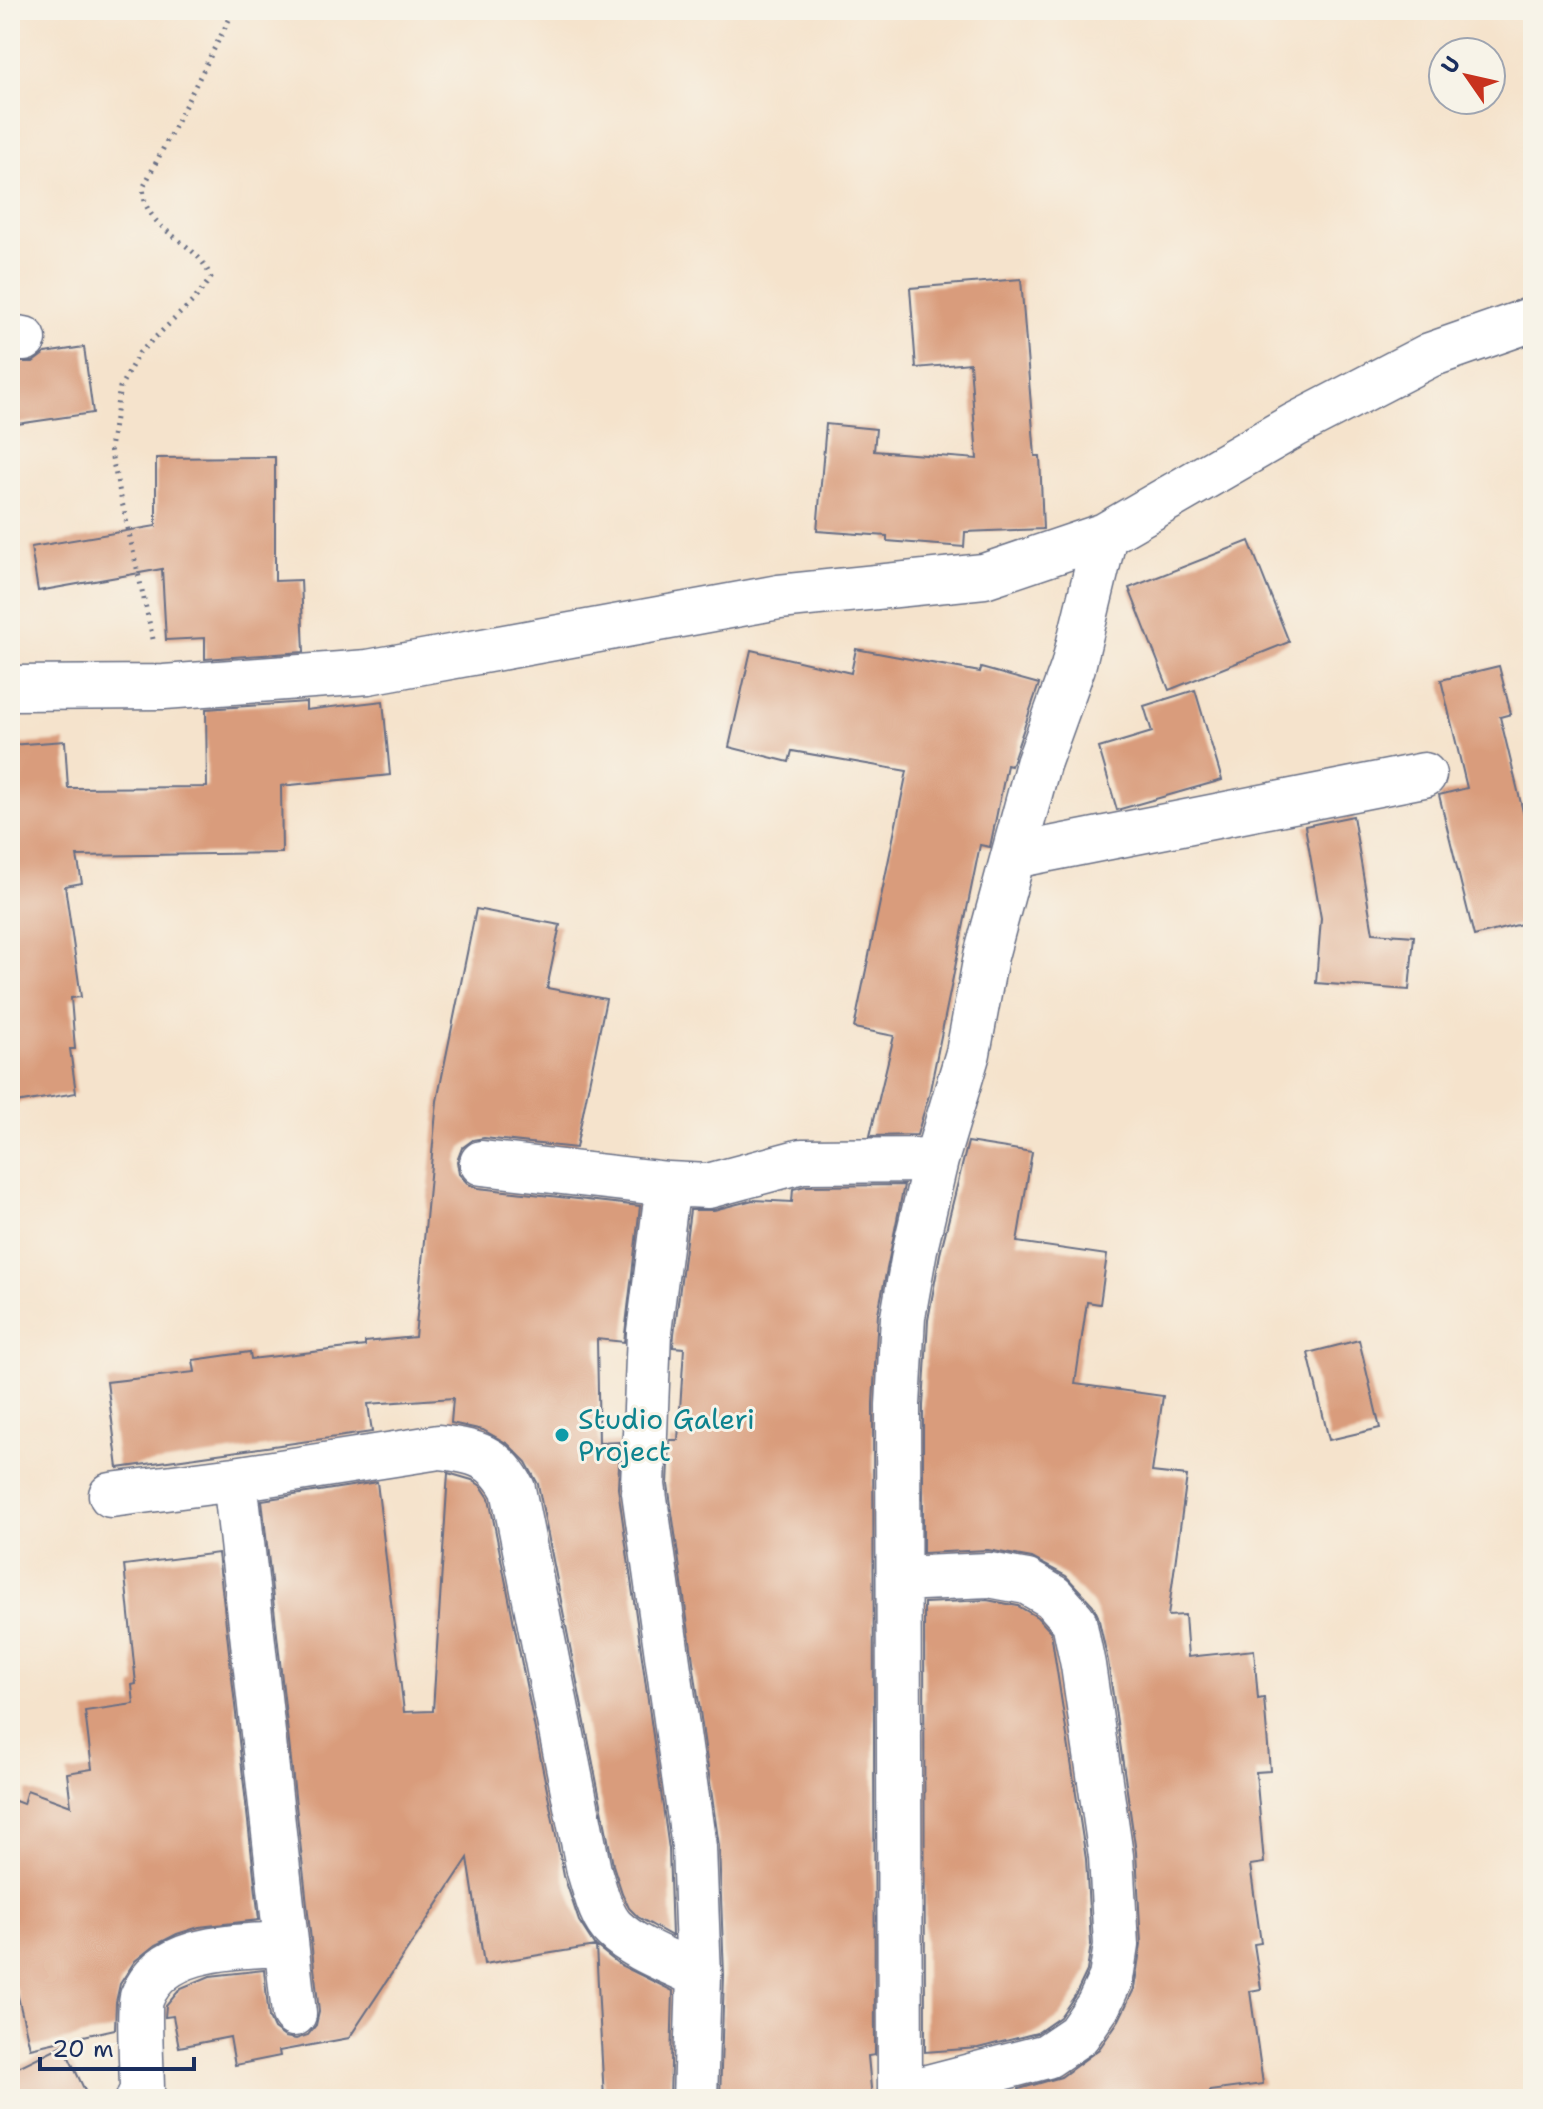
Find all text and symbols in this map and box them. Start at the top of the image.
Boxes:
north arrow [1427,36,1507,116]
text: U [1435,51,1467,79]
place label: Studio Galeri Project [578,1400,755,1470]
marker: Studio Galeri Project [553,1426,571,1444]
scale bar [40,2021,194,2071]
text: 20 m [52,2033,114,2065]

